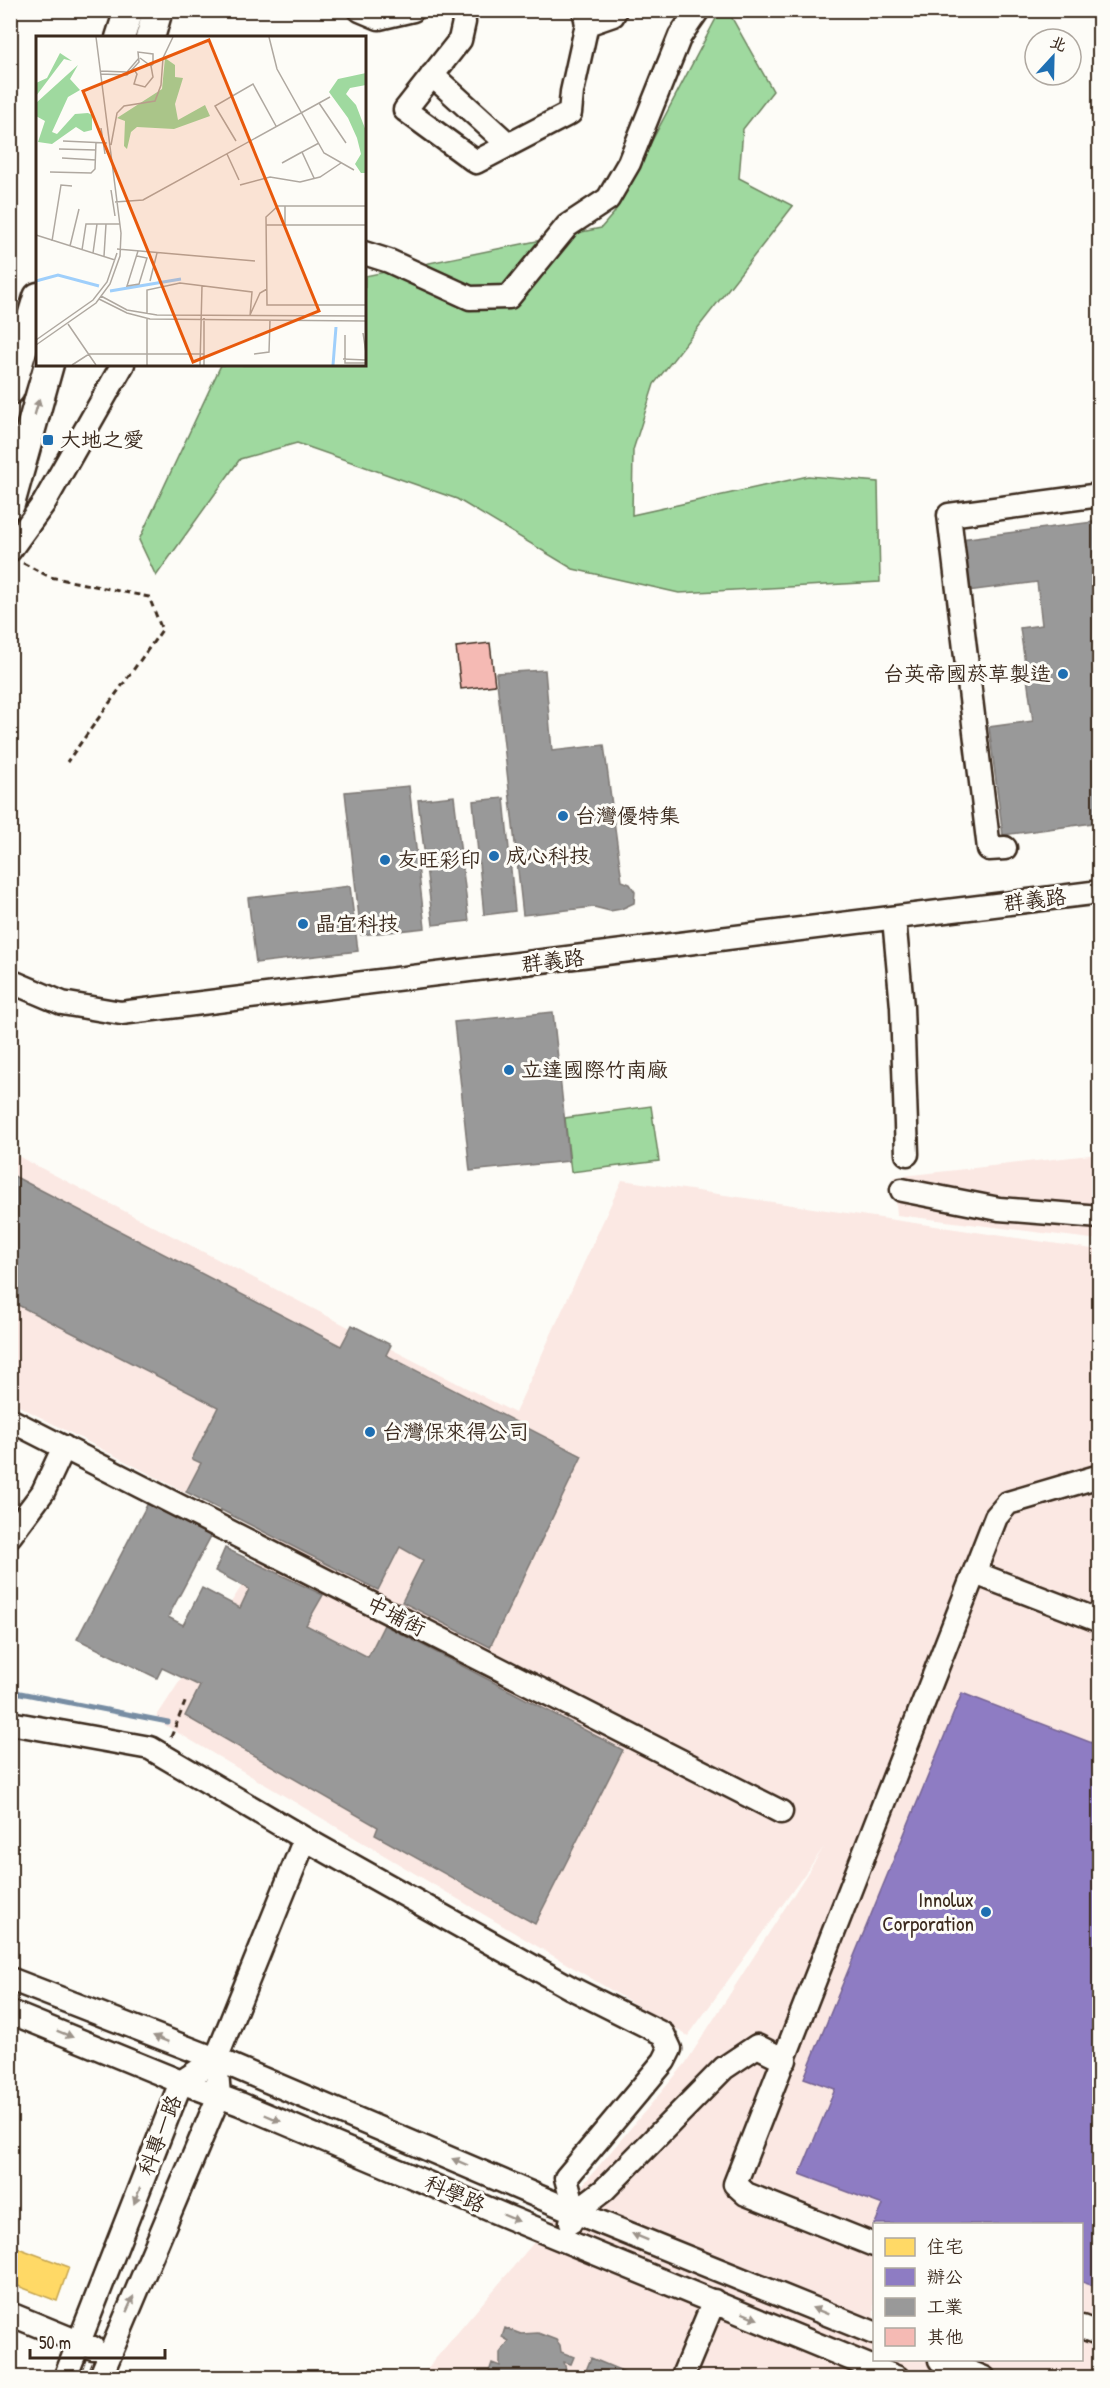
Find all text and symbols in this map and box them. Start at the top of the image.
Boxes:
north arrow [1023,27,1083,87]
text: 北 [1047,30,1070,56]
inset map [36,36,366,366]
one-way arrow [33,398,42,416]
place label: 大地之愛 [60,425,144,454]
marker: 大地之愛 [41,433,55,447]
place label: 台英帝國菸草製造 [883,659,1051,688]
marker: 台英帝國菸草製造 [1056,667,1070,681]
place label: 台灣優特集 [575,801,680,830]
marker: 台灣優特集 [556,809,570,823]
place label: 成心科技 [506,841,590,870]
place label: 友旺彩印 [397,845,481,874]
marker: 成心科技 [487,849,501,863]
marker: 友旺彩印 [378,853,392,867]
street label: 群義路 [1002,881,1068,918]
place label: 晶宜科技 [315,909,399,938]
marker: 晶宜科技 [296,917,310,931]
street label: 群義路 [520,942,586,979]
place label: 立達國際竹南廠 [521,1055,668,1084]
marker: 立達國際竹南廠 [502,1063,516,1077]
place label: 台灣保來得公司 [382,1417,529,1446]
marker: 台灣保來得公司 [363,1425,377,1439]
street label: 中埔街 [362,1588,431,1643]
place label: Innolux Corporation [882,1885,974,1938]
marker: Innolux Corporation [979,1905,993,1919]
one-way arrow [56,2030,74,2039]
one-way arrow [152,2034,170,2043]
street label: 科專一路 [131,2090,188,2179]
one-way arrow [265,2113,283,2123]
one-way arrow [450,2157,468,2167]
street label: 科學路 [421,2168,490,2219]
one-way arrow [131,2187,141,2205]
one-way arrow [502,2214,520,2223]
legend [873,2223,1083,2361]
one-way arrow [630,2232,648,2242]
text: 住宅 [927,2234,963,2259]
text: 辦公 [927,2264,963,2289]
one-way arrow [125,2294,135,2312]
text: 工業 [927,2294,963,2319]
one-way arrow [811,2306,829,2316]
one-way arrow [741,2311,759,2321]
scale bar [30,2322,165,2360]
text: 其他 [927,2324,963,2349]
text: 50 m [39,2330,71,2355]

